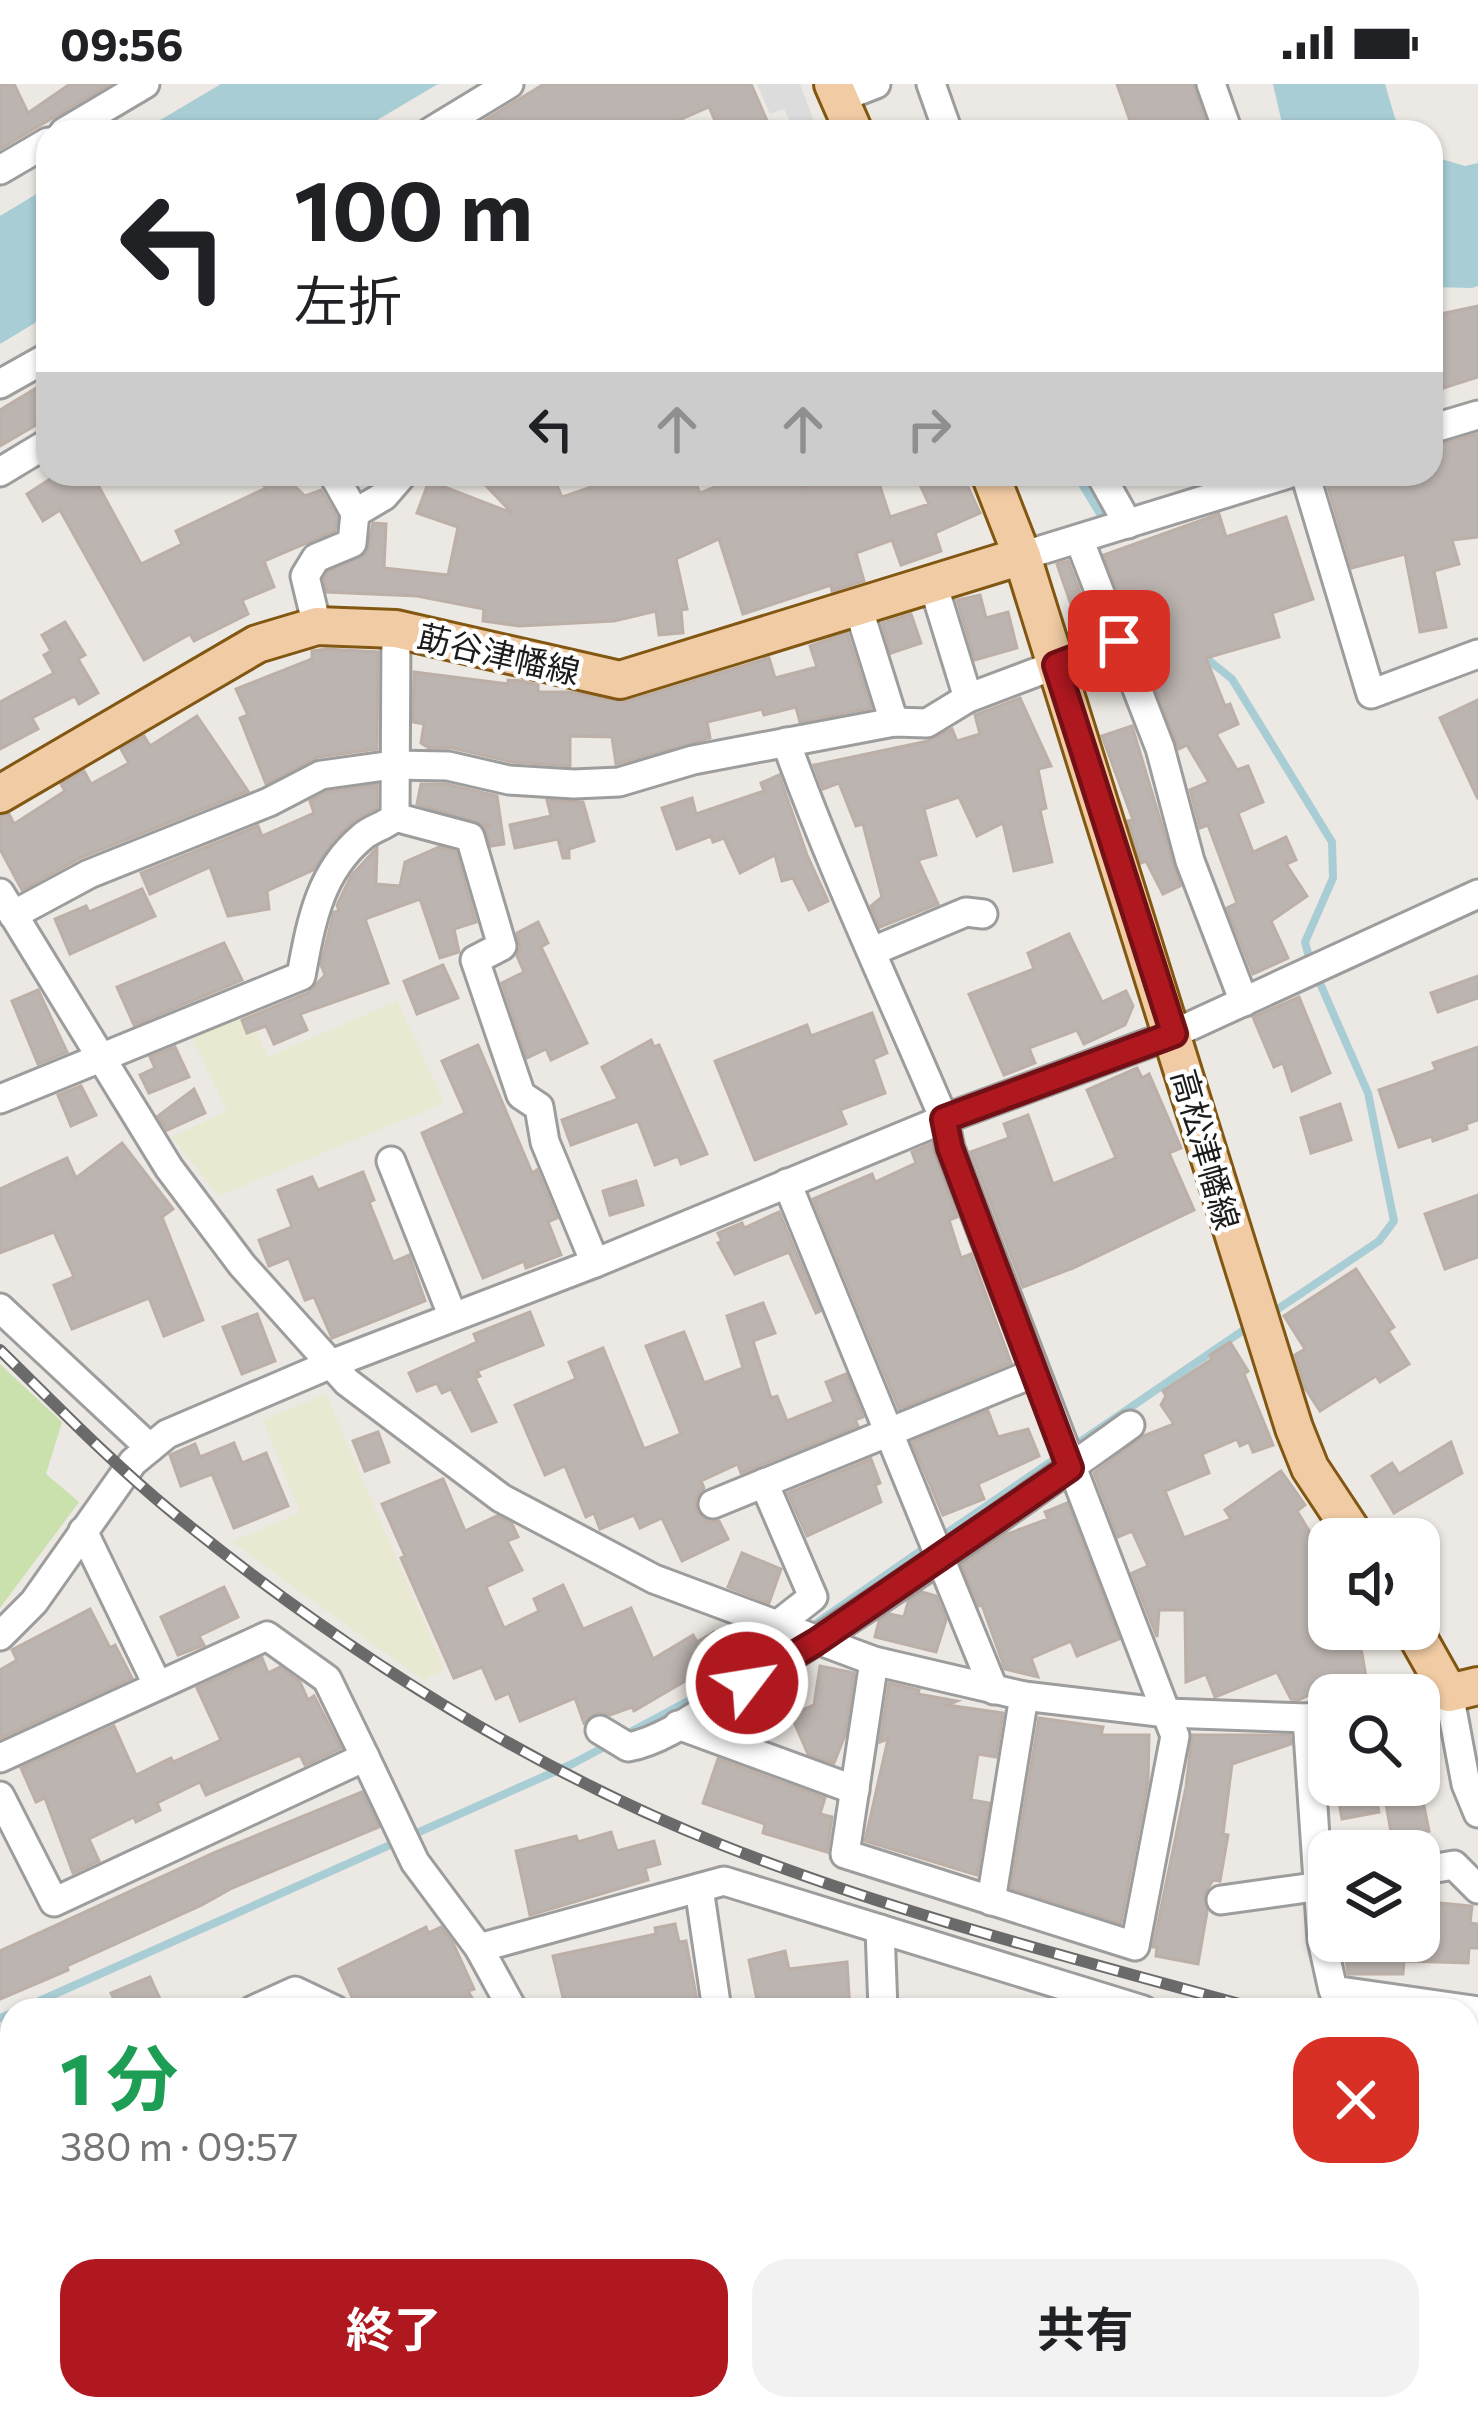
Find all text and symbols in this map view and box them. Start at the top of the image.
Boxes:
text: 09:56 [60,15,184,70]
text: 100 m [294,156,533,258]
icon: left [96,168,252,324]
text: 左折 [294,266,402,332]
icon: left [518,396,584,462]
icon: ahead [644,396,710,462]
icon: ahead [770,396,836,462]
icon: right [896,396,962,462]
pin [1068,590,1170,692]
icon: arrive [1086,608,1152,674]
street label: 莇谷津幡線 [414,614,584,692]
street label: 高松津幡線 [1165,1064,1249,1234]
map controls [1308,1518,1440,1962]
button: sound [1308,1518,1440,1650]
position arrow [684,1620,810,1746]
button: search [1308,1674,1440,1806]
button: layers [1308,1830,1440,1962]
text: 1 分 [60,2032,178,2120]
button: close [1293,2037,1419,2163]
text: 380 m · 09:57 [60,2121,298,2169]
button: 終了 [60,2259,728,2397]
button: 共有 [752,2259,1419,2397]

